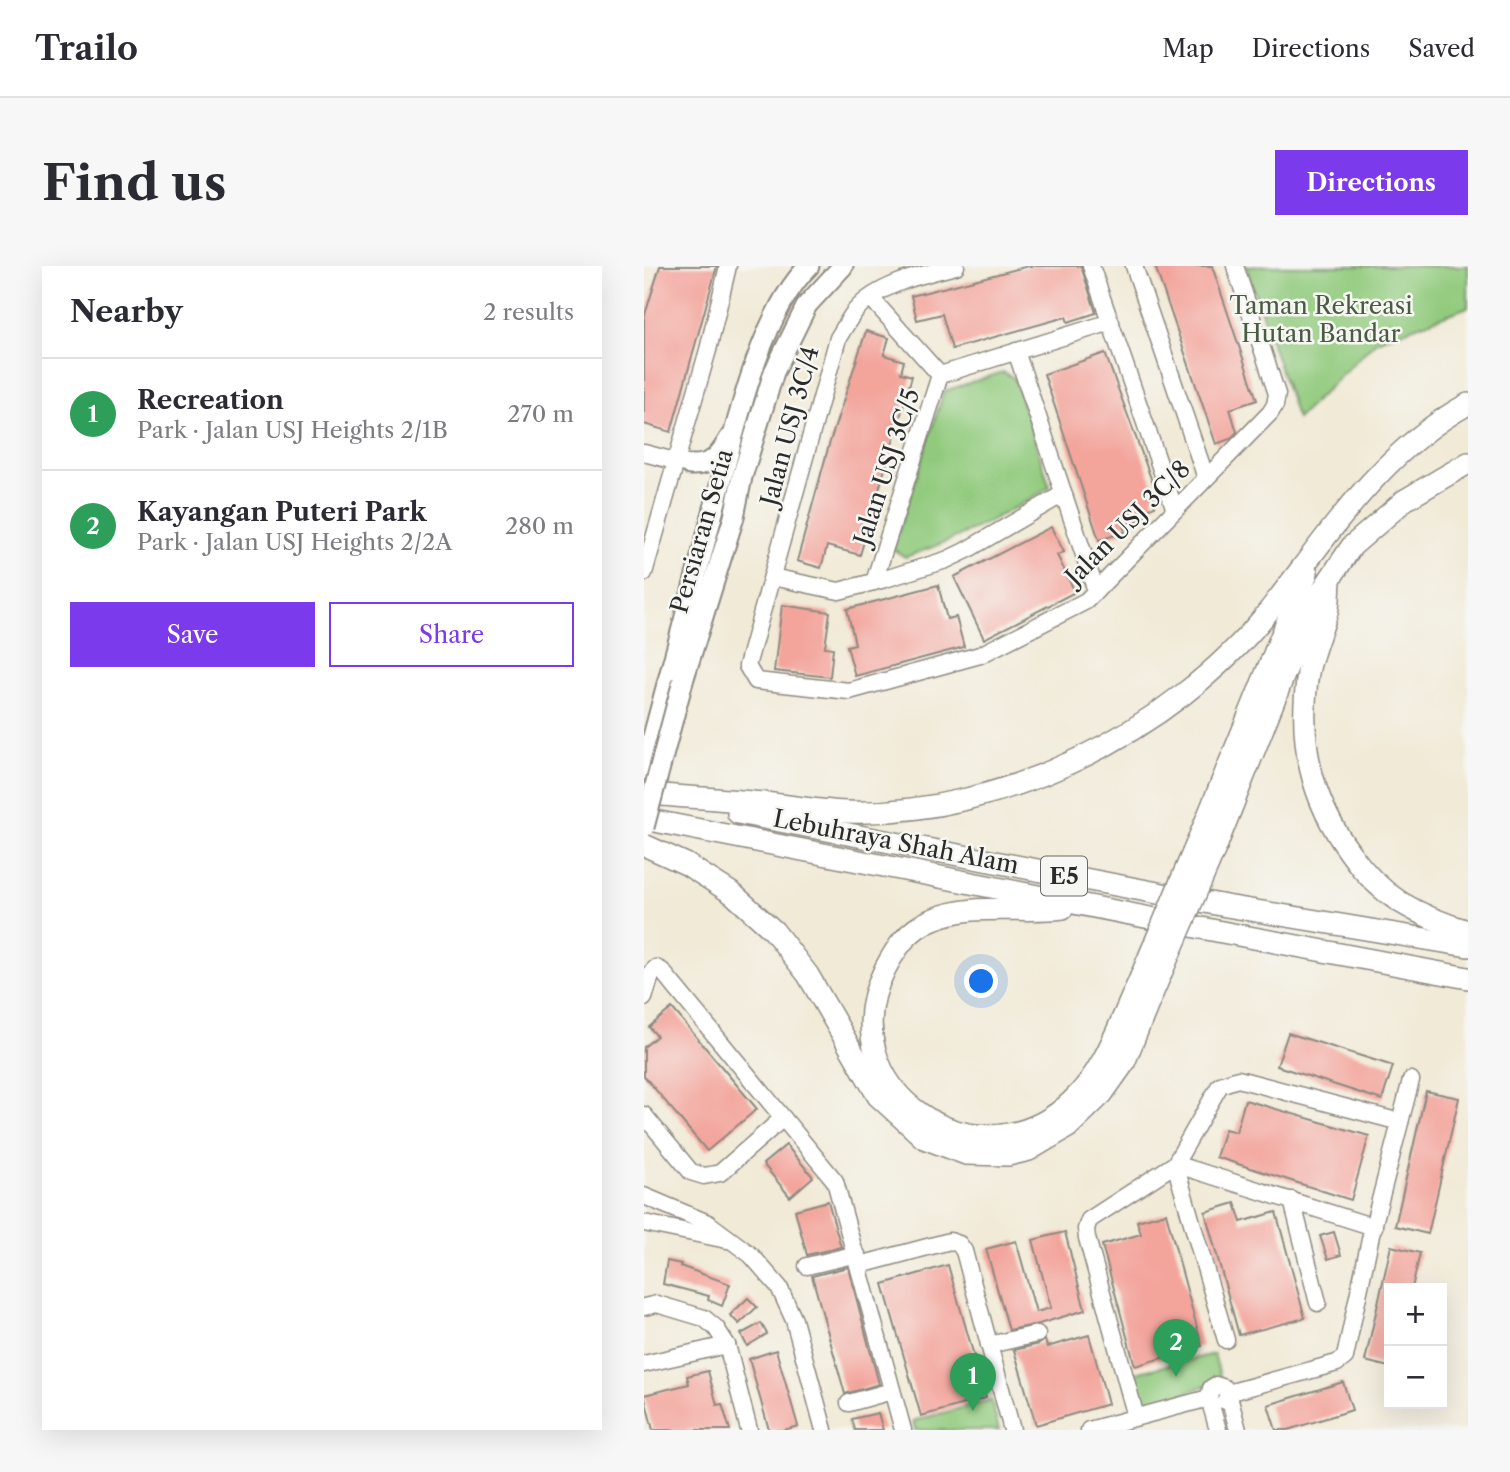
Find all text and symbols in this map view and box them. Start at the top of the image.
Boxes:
text: Trailo [35,28,138,69]
text: Map [1162,34,1214,63]
text: Directions [1252,34,1370,63]
text: Saved [1408,34,1475,63]
button: Directions [1275,150,1468,215]
text: Find us [42,152,226,213]
park label: Taman Rekreasi Hutan Bandar [1229,291,1413,348]
text: Nearby [70,293,183,330]
text: 2 results [483,298,574,326]
street label: Jalan USJ 3C/4 [753,343,825,513]
text: Recreation [137,384,284,416]
street label: Jalan USJ 3C/5 [846,385,926,553]
text: 1 [88,400,98,428]
text: 270 m [507,400,574,428]
text: Park · Jalan USJ Heights 2/1B [137,416,448,444]
street label: Persiaran Setia [664,445,739,616]
street label: Jalan USJ 3C/8 [1056,454,1196,594]
text: Kayangan Puteri Park [137,496,427,528]
text: 2 [86,512,100,540]
text: 280 m [505,512,574,540]
text: Park · Jalan USJ Heights 2/2A [137,528,452,556]
button: Save [70,602,315,667]
button: Share [329,602,574,667]
street label: Lebuhraya Shah Alam [771,803,1021,880]
road number: E5 [1041,856,1087,896]
your location [964,964,998,998]
map controls [1384,1283,1447,1409]
button: + [1384,1283,1447,1346]
pin: 2 [1153,1319,1199,1377]
button: − [1384,1346,1447,1409]
pin: 1 [950,1353,996,1411]

